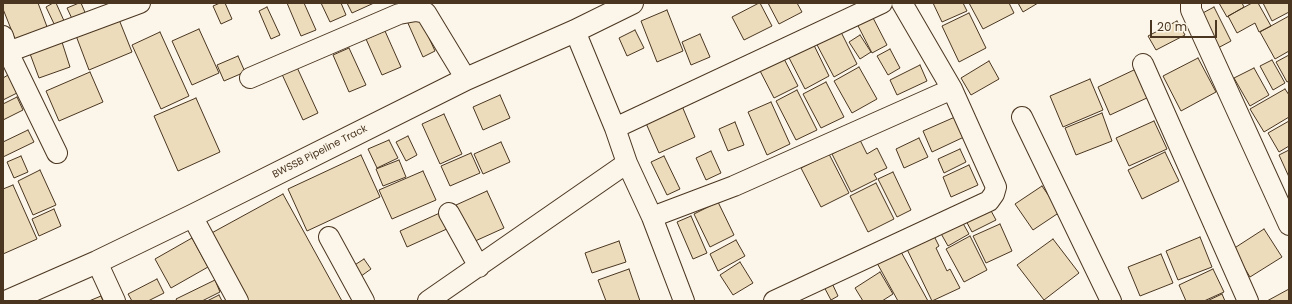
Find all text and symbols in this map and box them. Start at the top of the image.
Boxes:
scale bar [1152,12,1219,38]
text: 20 m [1157,18,1187,35]
street label: BWSSB Pipeline Track [271,123,369,181]

